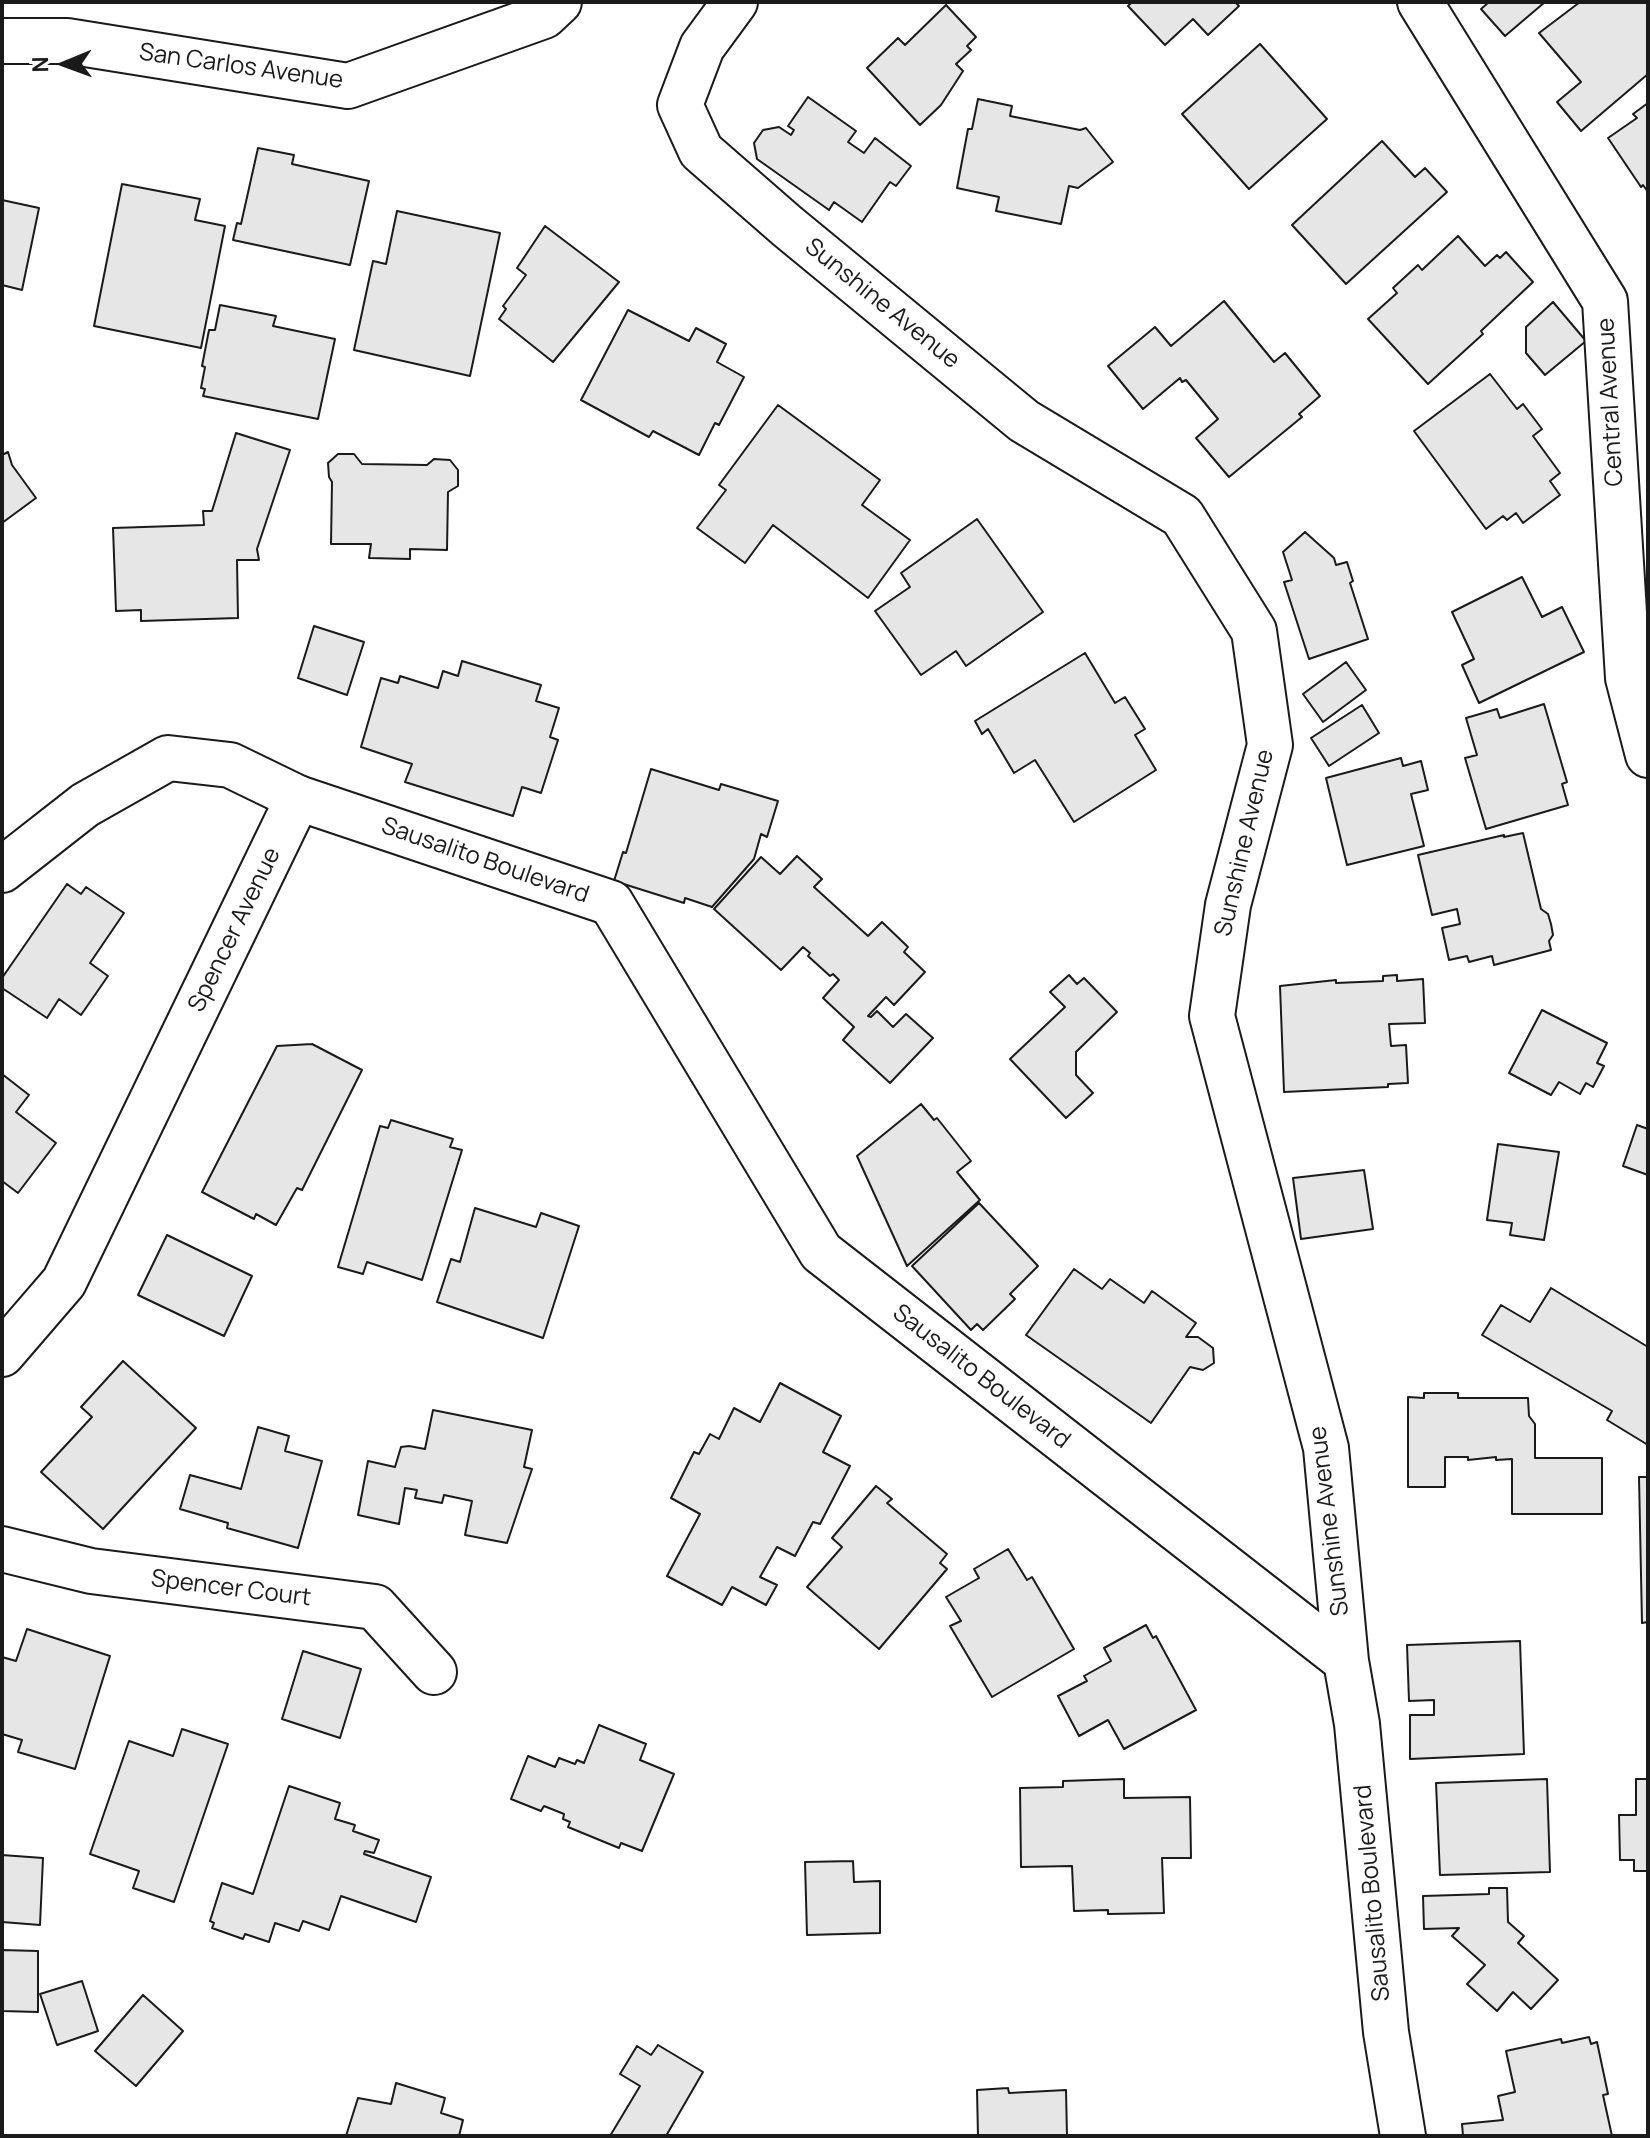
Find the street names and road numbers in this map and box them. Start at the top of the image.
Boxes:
street label: San Carlos Avenue [137,38,345,96]
street label: Sunshine Avenue [799,233,965,375]
street label: Central Avenue [1592,317,1630,487]
street label: Sunshine Avenue [1209,747,1281,939]
street label: Sausalito Boulevard [378,812,592,910]
street label: Spencer Avenue [183,843,287,1017]
street label: Sausalito Boulevard [886,1299,1076,1455]
street label: Sunshine Avenue [1304,1424,1356,1618]
street label: Spencer Court [149,1565,313,1613]
street label: Sausalito Boulevard [1349,1783,1397,2003]

